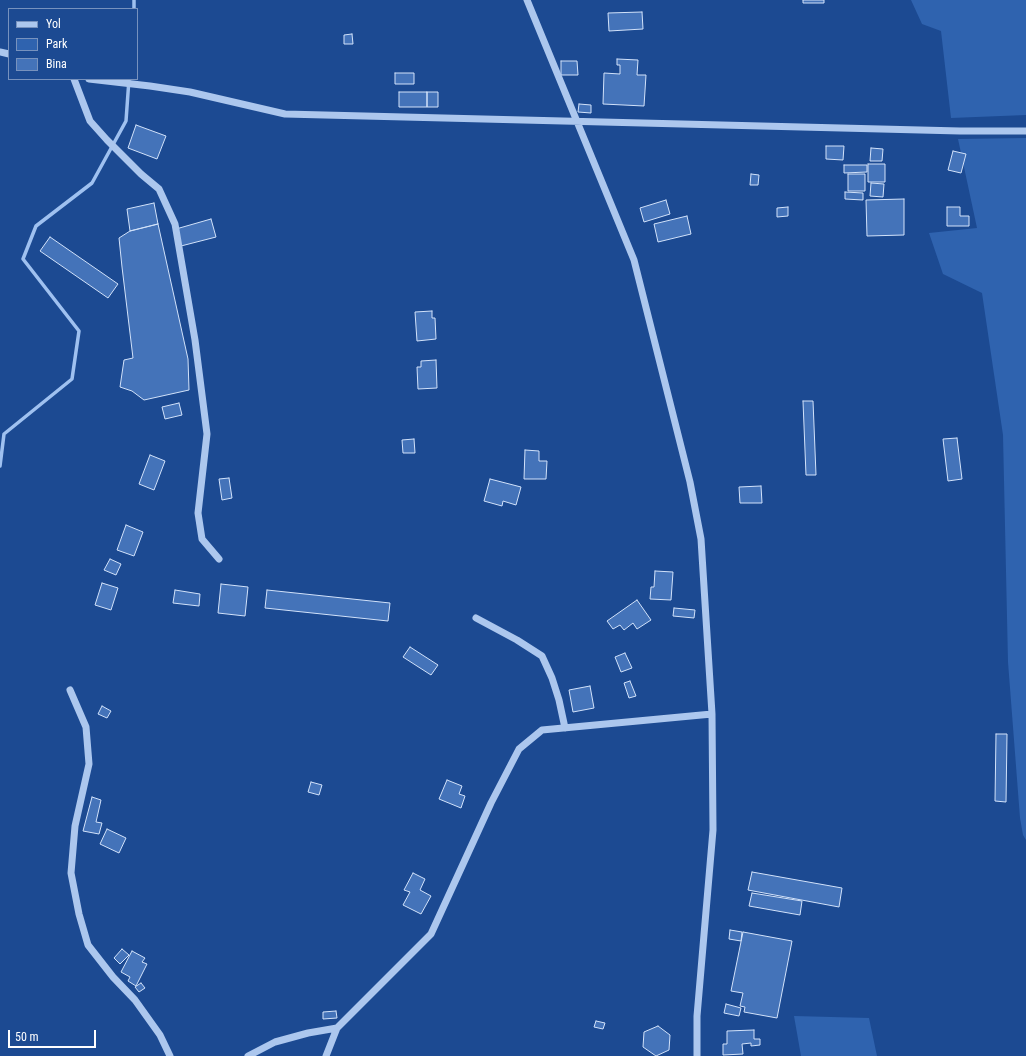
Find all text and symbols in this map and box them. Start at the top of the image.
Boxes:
legend [8,8,138,80]
text: Yol [46,17,61,31]
text: Park [46,37,67,51]
text: Bina [46,57,67,71]
scale bar [10,1022,98,1048]
text: 50 m [15,1030,39,1044]

